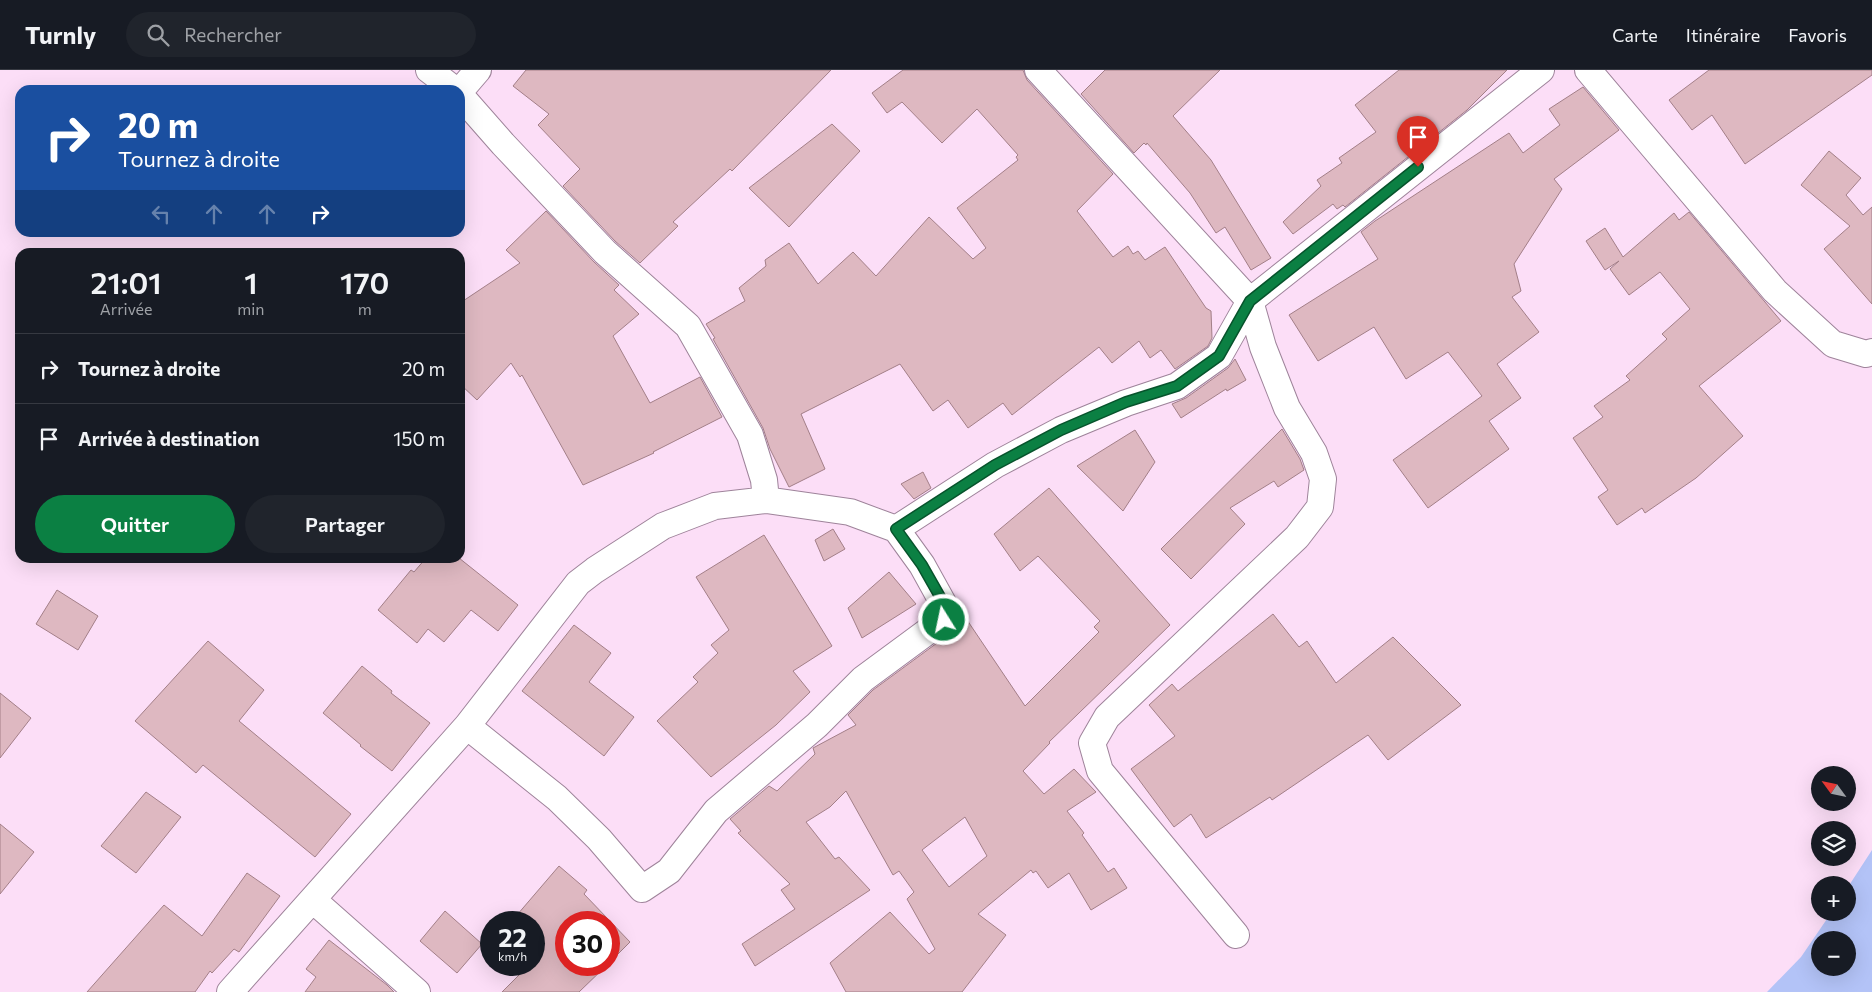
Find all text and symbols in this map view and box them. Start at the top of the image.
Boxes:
search box [126,12,476,57]
text: Turnly [25,20,96,49]
icon: search [144,21,172,49]
text: Rechercher [184,23,282,46]
text: Carte [1612,24,1658,46]
text: Itinéraire [1686,24,1760,46]
text: Favoris [1788,24,1847,46]
text: 20 m [118,102,198,145]
icon: right [35,105,100,170]
pin [1397,116,1439,167]
icon: arrive [1404,123,1432,151]
text: Tournez à droite [118,145,280,172]
icon: left [147,200,175,228]
icon: ahead [200,200,228,228]
icon: ahead [253,200,281,228]
icon: right [306,200,334,228]
text: 21:01 [91,263,162,300]
text: 1 [244,263,258,300]
text: 170 [340,263,389,300]
text: Arrivée [100,299,153,318]
text: min [237,299,265,318]
text: m [358,299,372,318]
icon: right [35,355,63,383]
text: Tournez à droite [78,357,220,380]
text: 20 m [402,357,445,380]
icon: arrive [35,425,63,453]
text: Arrivée à destination [78,427,260,450]
text: 150 m [393,427,445,450]
button: Quitter [35,495,235,553]
button: Partager [245,495,445,553]
position arrow [917,593,969,645]
north arrow [1811,766,1856,811]
map controls [1811,766,1856,976]
button: layers [1811,821,1856,866]
button: + [1811,876,1856,921]
speed limit sign: 30 [555,911,620,976]
text: 22 [498,922,527,952]
button: − [1811,931,1856,976]
text: km/h [498,949,527,963]

